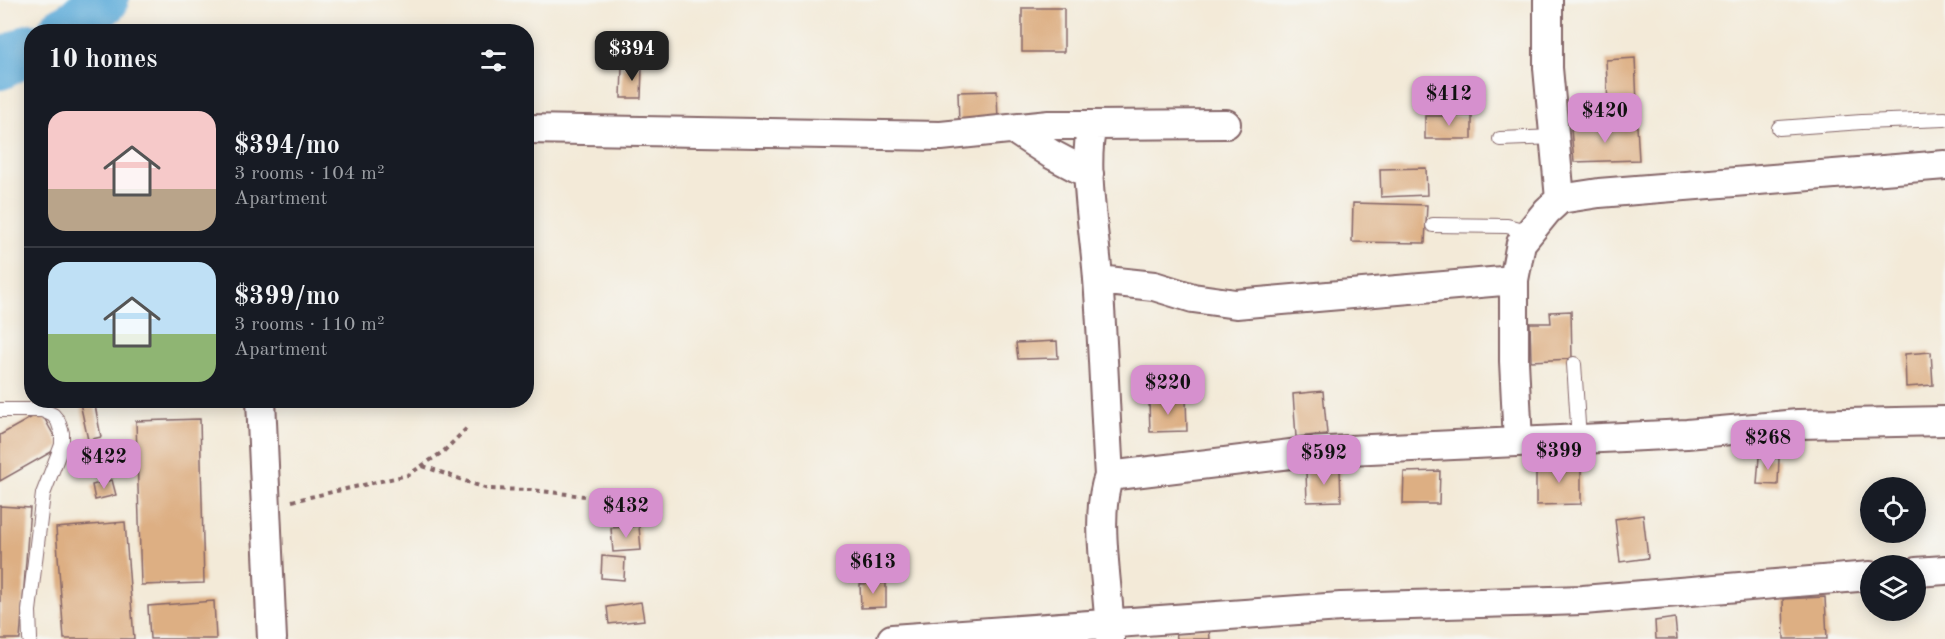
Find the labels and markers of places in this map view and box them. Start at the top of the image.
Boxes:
pin: $394 [596,31,668,82]
pin: $412 [1413,76,1485,127]
pin: $420 [1569,93,1641,144]
pin: $220 [1132,365,1204,416]
pin: $268 [1732,420,1804,471]
pin: $399 [1523,433,1595,484]
pin: $592 [1288,435,1360,486]
pin: $422 [68,439,140,490]
pin: $432 [590,488,662,539]
pin: $613 [837,544,909,595]

